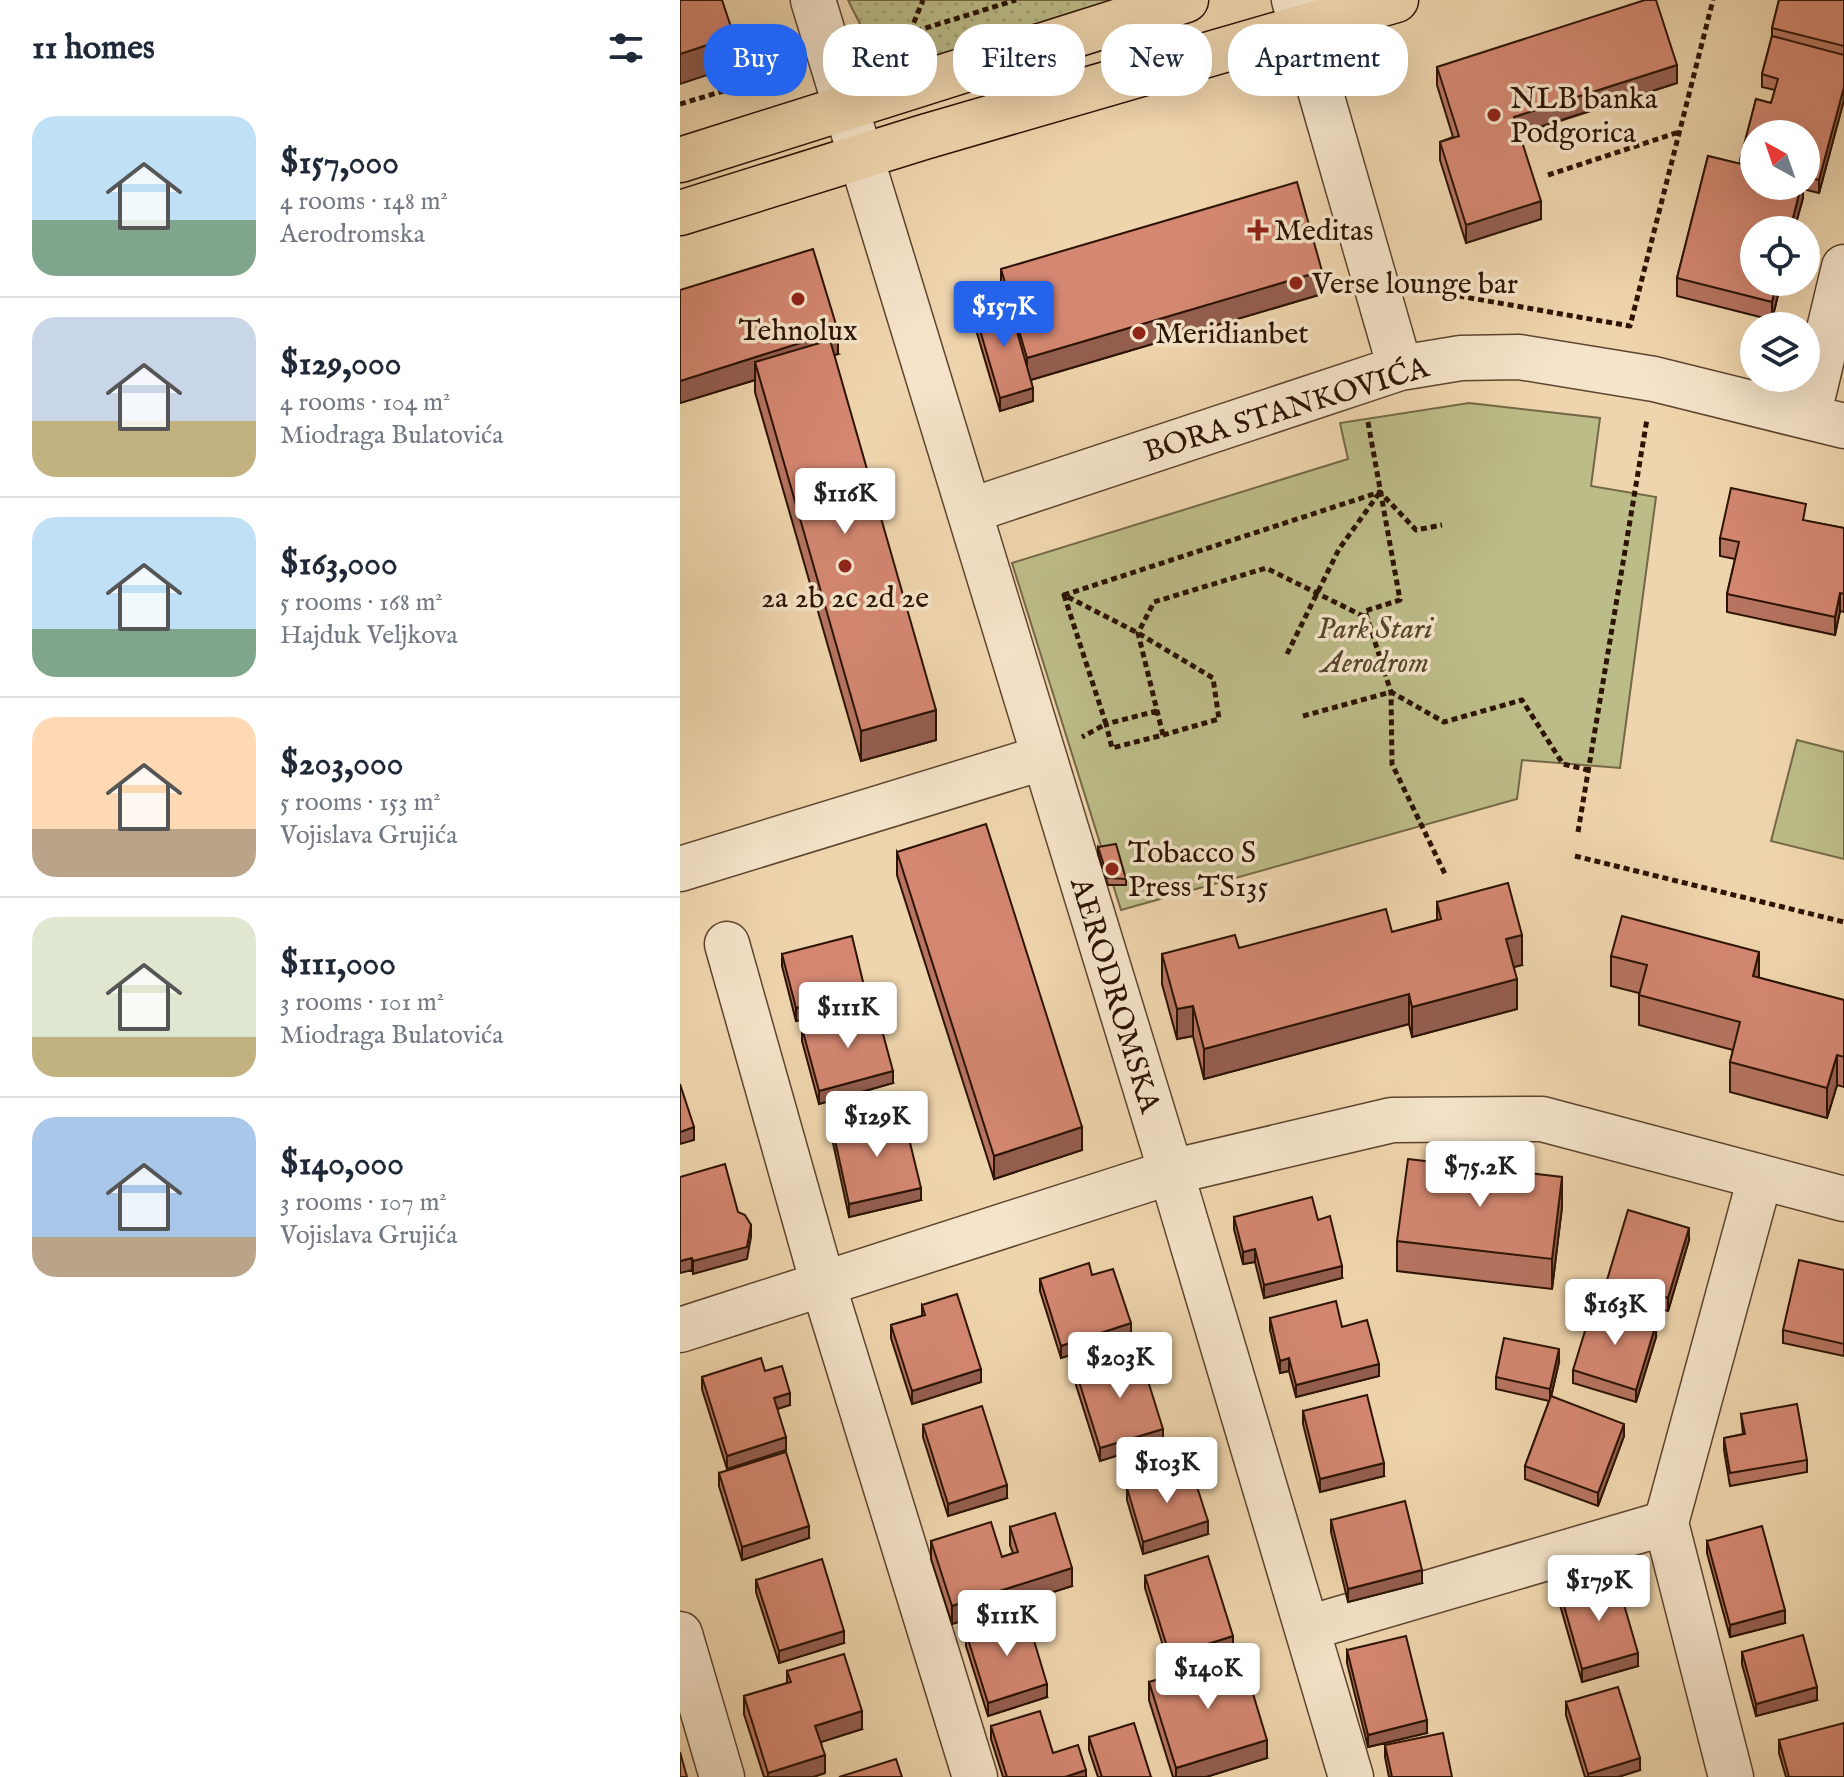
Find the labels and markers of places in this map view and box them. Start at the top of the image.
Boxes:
place label: NLB banka Podgorica [1510,81,1658,153]
marker: NLB banka Podgorica [1485,106,1503,124]
place label: Meditas [1274,213,1373,251]
marker: Meditas [1249,221,1267,239]
place label: Verse lounge bar [1311,266,1518,304]
marker: Verse lounge bar [1287,274,1305,292]
pin: $157K [948,281,1060,349]
marker: Tehnolux [789,290,807,308]
place label: Tehnolux [738,313,858,351]
place label: Meridianbet [1155,316,1309,354]
marker: Meridianbet [1130,324,1148,342]
pin: $116K [789,468,901,536]
marker: 2a 2b 2c 2d 2e [836,557,854,575]
place label: 2a 2b 2c 2d 2e [761,580,929,618]
place label: Tobacco S Press TS135 [1128,835,1268,907]
marker: Tobacco S Press TS135 [1103,860,1121,878]
pin: $111K [792,982,904,1050]
pin: $129K [821,1091,933,1159]
pin: $75.2K [1415,1141,1545,1209]
pin: $163K [1559,1279,1671,1347]
pin: $203K [1064,1332,1176,1400]
pin: $103K [1111,1437,1223,1505]
pin: $179K [1543,1555,1655,1623]
pin: $111K [951,1590,1063,1658]
pin: $140K [1152,1643,1264,1711]

